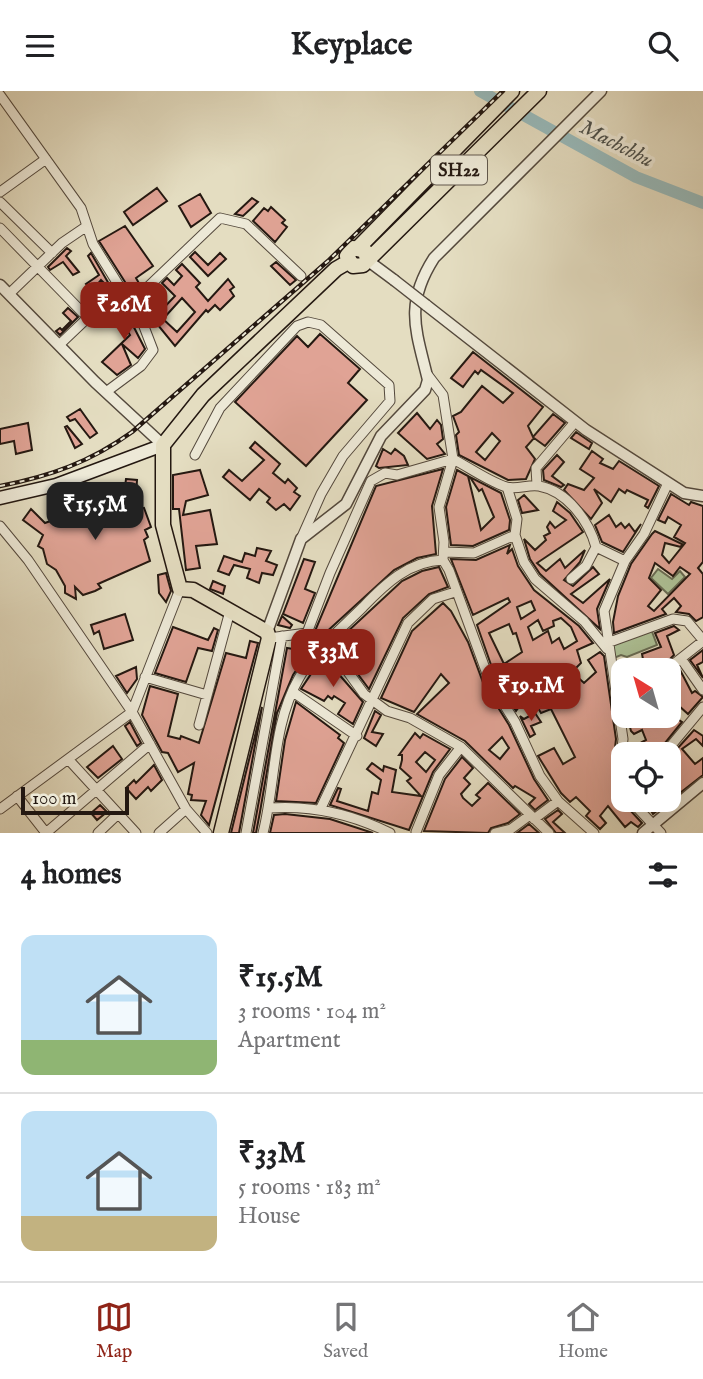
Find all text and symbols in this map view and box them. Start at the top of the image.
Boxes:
text: Keyplace [291,25,412,66]
icon: menu [21,27,59,65]
icon: search [644,27,682,65]
water label: Machchhu [575,114,658,174]
road number: SH22 [431,155,487,185]
pin: ₹26M [83,282,165,342]
text: ₹26M [96,290,152,319]
pin: ₹15.5M [38,483,152,542]
text: ₹15.5M [63,490,127,519]
pin: ₹33M [292,629,374,689]
text: ₹33M [307,637,359,666]
north arrow [611,658,681,728]
map controls [611,658,681,812]
pin: ₹19.1M [474,663,588,723]
text: ₹19.1M [498,671,564,700]
button: locate [611,742,681,812]
scale bar [21,784,130,816]
text: 100 m [32,787,76,811]
text: 4 homes [21,856,122,894]
icon: filters [644,856,682,894]
text: ₹15.5M [238,959,323,997]
icon: home [77,963,161,1047]
text: 3 rooms · 104 m² [238,997,386,1026]
text: Apartment [238,1026,341,1055]
text: ₹33M [238,1135,306,1173]
icon: home [77,1139,161,1223]
text: 5 rooms · 183 m² [238,1173,381,1202]
text: House [238,1202,300,1231]
tab: Map [95,1298,133,1364]
tab: Saved [323,1298,368,1364]
tab: Home [558,1298,608,1364]

